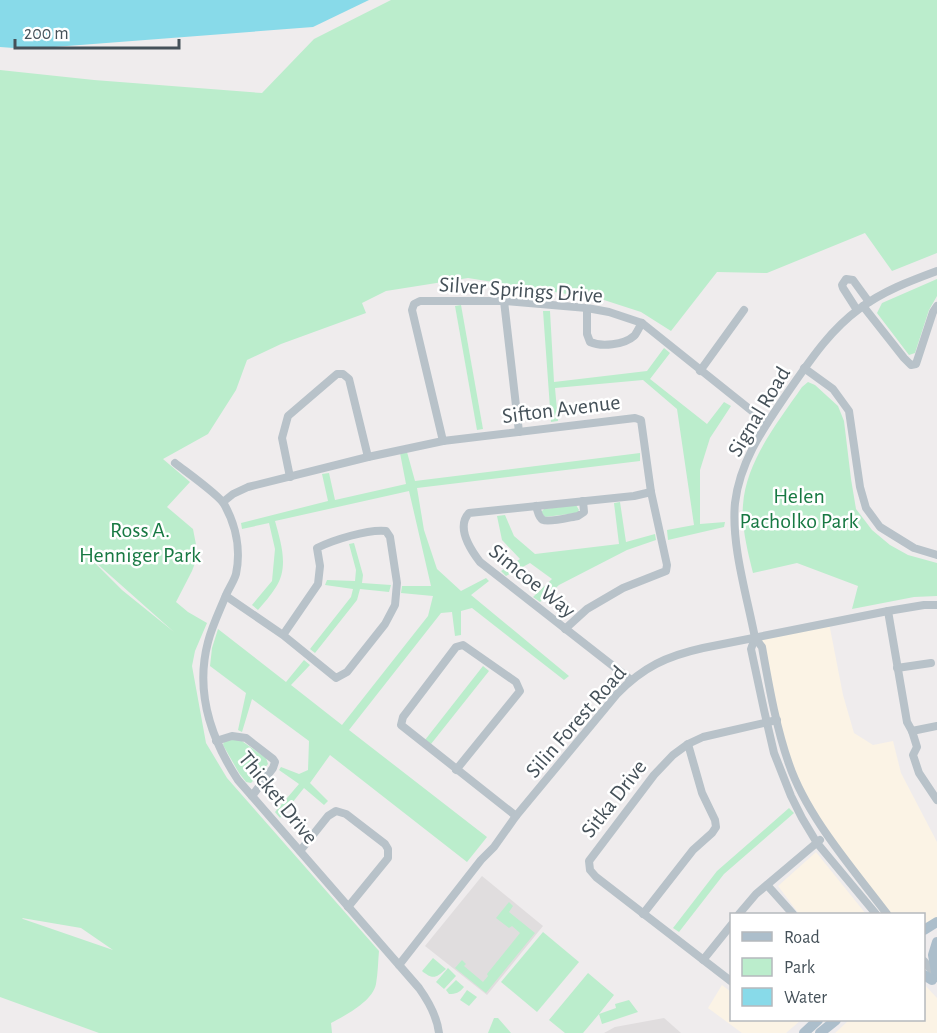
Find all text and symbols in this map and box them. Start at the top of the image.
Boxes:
scale bar [15,12,178,50]
text: 200 m [24,25,69,43]
street label: Silver Springs Drive [438,273,604,307]
street label: Signal Road [723,363,794,460]
street label: Sifton Avenue [501,391,622,427]
park label: Helen Pacholko Park [739,485,859,532]
park label: Ross A. Henniger Park [79,519,201,566]
street label: Simcoe Way [485,539,580,622]
street label: Silin Forest Road [521,661,630,782]
street label: Thicket Drive [234,747,322,848]
street label: Sitka Drive [577,756,651,842]
legend [730,913,925,1021]
text: Road [784,929,820,947]
text: Park [784,959,816,977]
text: Water [784,989,827,1007]

